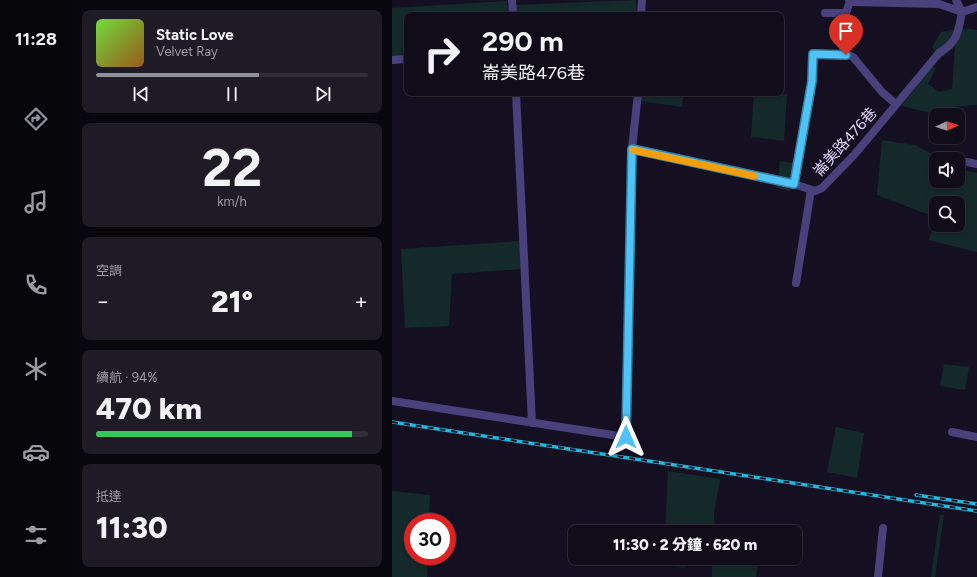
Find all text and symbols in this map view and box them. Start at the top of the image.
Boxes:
pin [829,14,863,55]
icon: arrive [835,20,857,42]
text: 290 m [482,24,564,58]
text: Static Love [156,26,234,44]
text: 11:28 [15,28,57,50]
icon: right [416,28,468,80]
text: Velvet Ray [156,44,218,59]
text: 崙美路476巷 [482,62,585,84]
icon: previous [130,83,152,105]
icon: pause [221,83,243,105]
icon: next [312,83,334,105]
street label: 崙美路476巷 [810,104,880,180]
icon: directions [22,105,50,133]
north arrow [929,108,965,144]
map controls [929,108,965,232]
text: 22 [202,137,262,199]
button: sound [929,152,965,188]
icon: music [22,188,50,216]
text: km/h [217,194,247,209]
button: search [929,196,965,232]
text: 空調 [96,263,122,278]
icon: phone [22,271,50,299]
text: 21° [211,283,253,320]
text: − [96,288,110,315]
text: + [354,288,368,315]
icon: climate [22,355,50,383]
text: 續航 · 94% [96,370,157,385]
text: 470 km [96,390,202,427]
position arrow [605,416,647,458]
icon: car [22,438,50,466]
text: 抵達 [96,489,122,504]
text: 11:30 [96,509,168,546]
speed limit sign: 30 [404,513,456,565]
icon: filters [22,521,50,549]
text: 11:30 · 2 分鐘 · 620 m [613,536,757,554]

